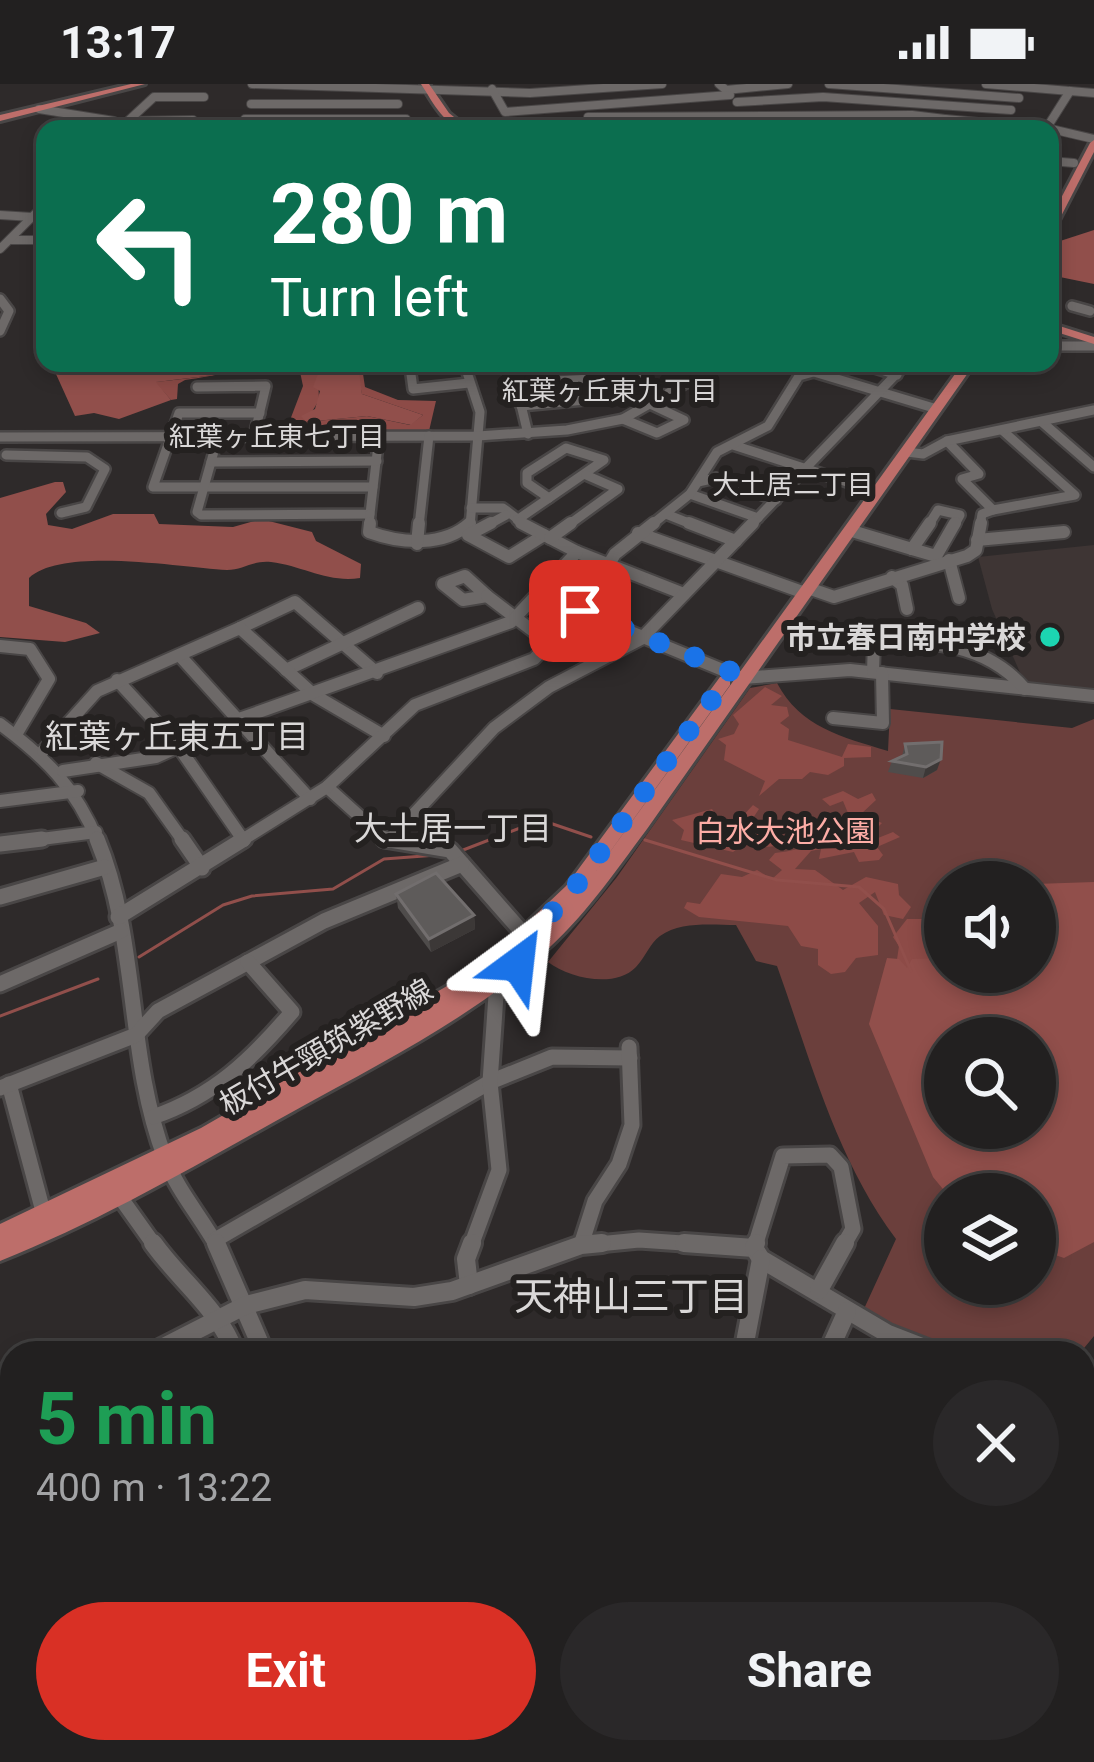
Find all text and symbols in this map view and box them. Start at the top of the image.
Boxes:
text: 13:17 [60,16,176,69]
text: 280 m [270,165,508,264]
icon: left [72,168,228,324]
text: Turn left [270,266,469,329]
district label: 紅葉ヶ丘東九丁目 [502,375,718,407]
district label: 紅葉ヶ丘東七丁目 [169,421,385,453]
district label: 大土居二丁目 [712,469,874,501]
pin [529,560,631,662]
icon: arrive [547,578,613,644]
place label: 市立春日南中学校 [786,620,1026,655]
marker: 市立春日南中学校 [1037,624,1063,650]
district label: 紅葉ヶ丘東五丁目 [45,717,309,756]
district label: 大土居一丁目 [354,809,552,848]
park label: 白水大池公園 [695,814,875,849]
map controls [924,861,1056,1305]
button: sound [924,861,1056,993]
position arrow [455,901,581,1027]
street label: 板付牛頸筑紫野線 [213,972,439,1122]
button: search [924,1017,1056,1149]
button: layers [924,1173,1056,1305]
district label: 天神山三丁目 [514,1274,748,1320]
text: 5 min [36,1377,217,1462]
button: close [933,1380,1059,1506]
text: 400 m · 13:22 [36,1465,272,1511]
button: Exit [36,1602,536,1740]
button: Share [560,1602,1059,1740]

